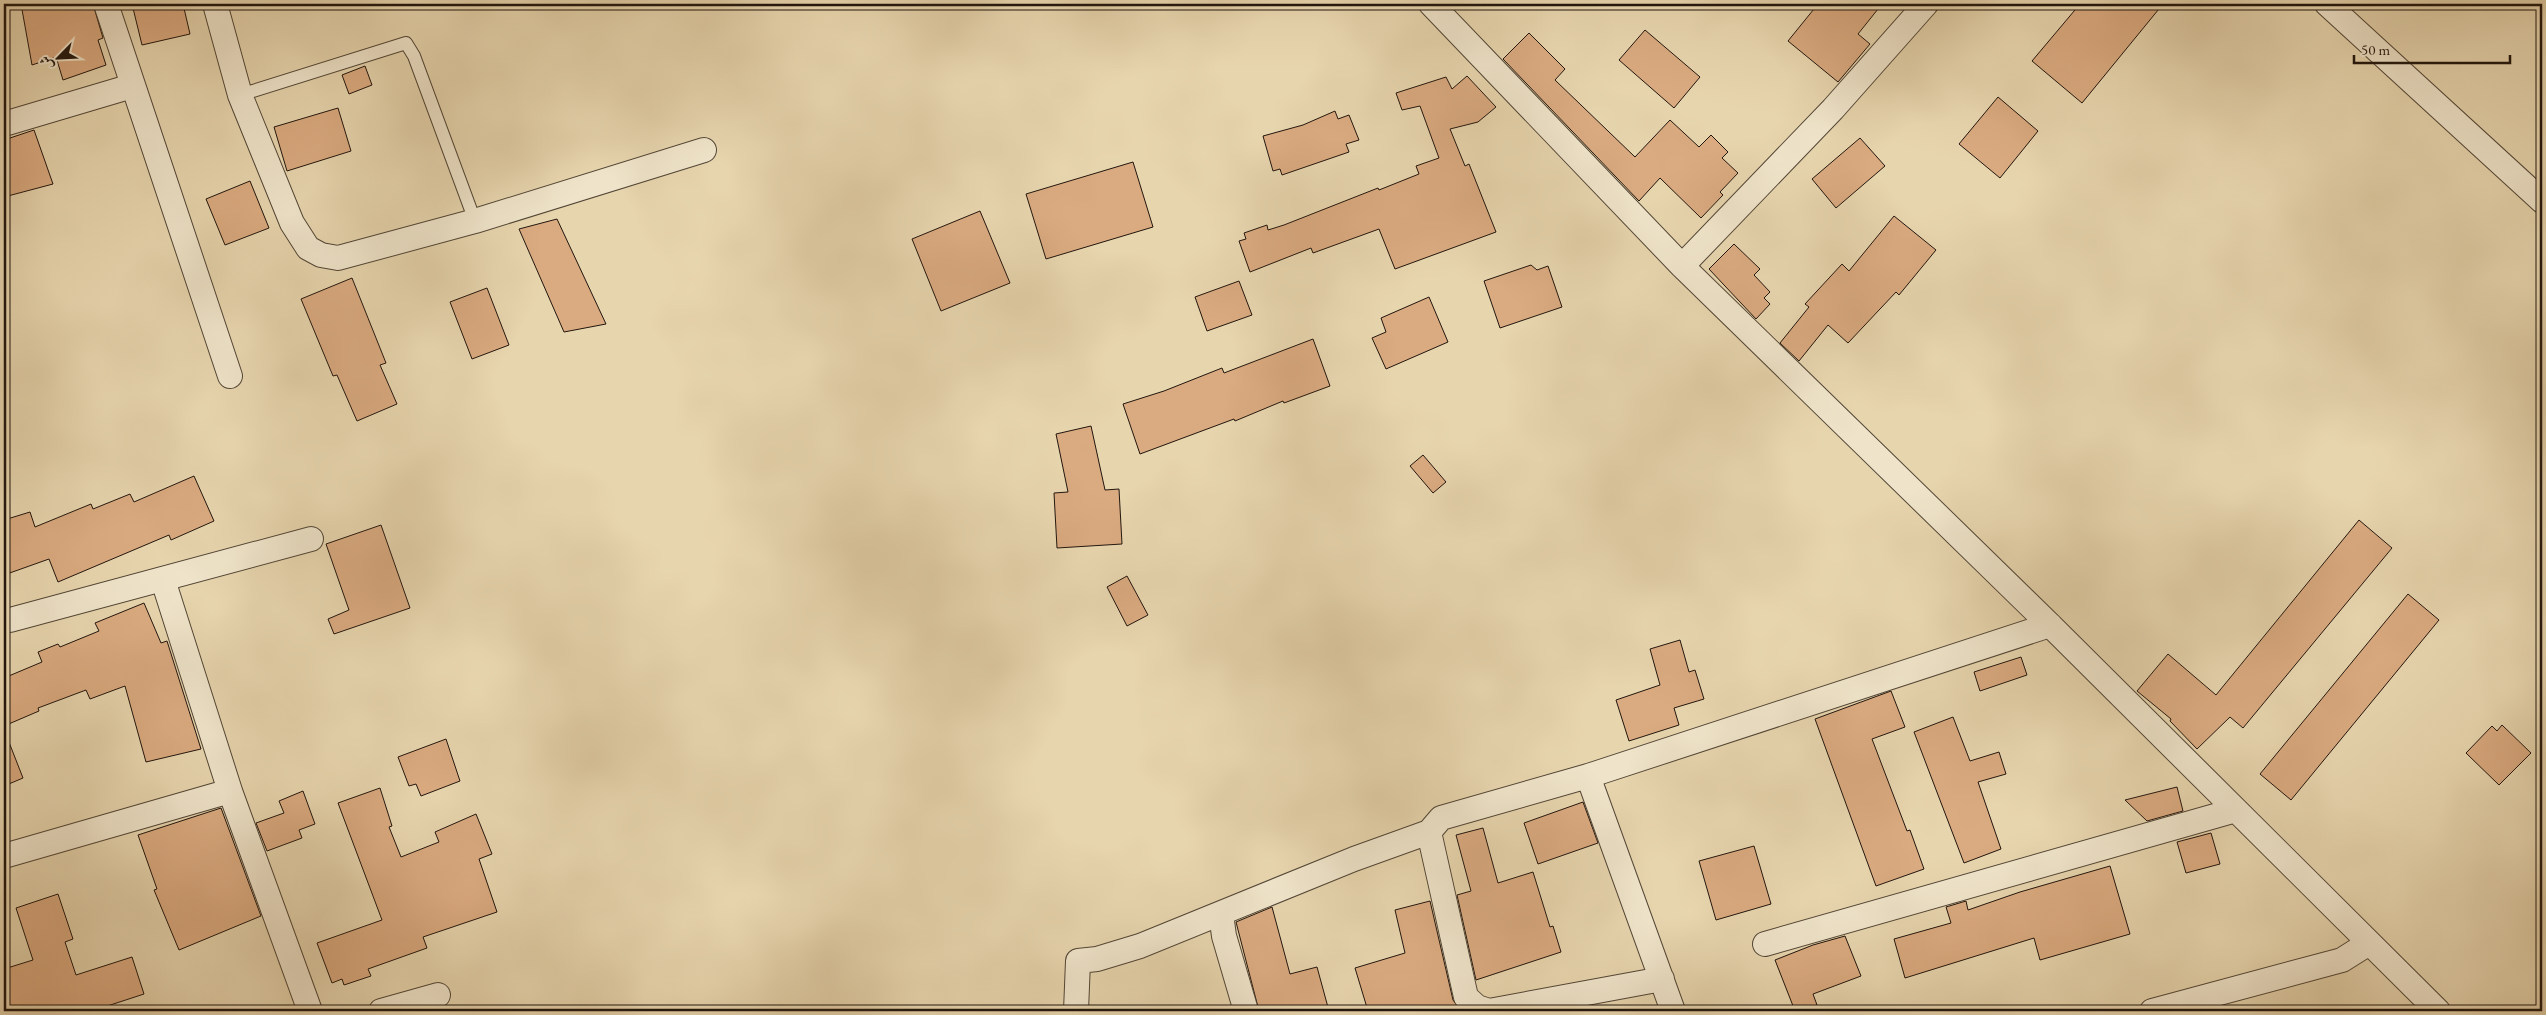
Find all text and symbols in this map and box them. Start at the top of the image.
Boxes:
north arrow [32,32,82,82]
scale bar [2354,32,2510,64]
text: 50 m [2361,40,2390,59]
text: ش [35,53,57,73]

